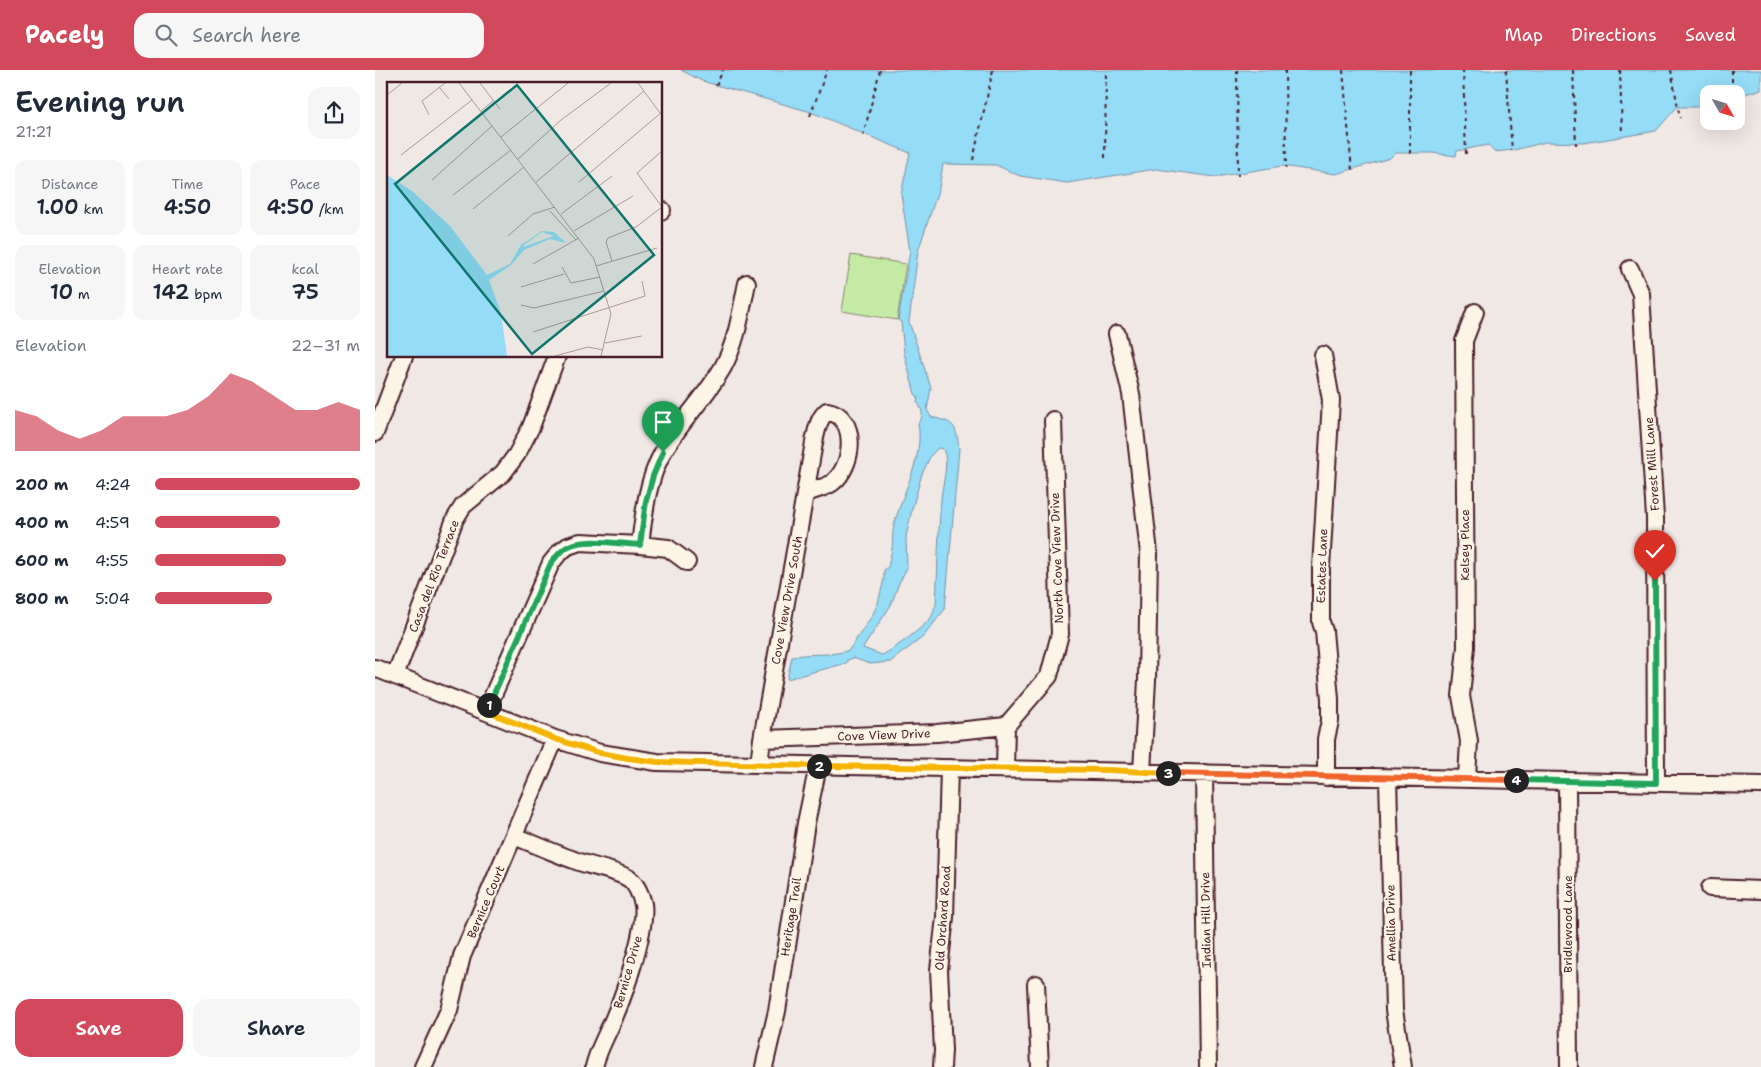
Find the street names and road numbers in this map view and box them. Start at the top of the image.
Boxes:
street label: Forest Mill Lane [1641,416,1663,512]
street label: North Cove View Drive [1047,492,1067,624]
street label: Kelsey Place [1457,509,1473,581]
street label: Casa del Rio Terrace [405,517,463,635]
street label: Estates Lane [1313,528,1331,604]
street label: Cove View Drive South [768,534,806,666]
street label: Cove View Drive [837,725,931,745]
street label: Bernice Court [463,863,509,941]
street label: Old Orchard Road [931,865,955,971]
street label: Indian Hill Drive [1197,872,1215,968]
street label: Bridlewood Lane [1560,875,1576,973]
street label: Heritage Trail [777,876,805,958]
street label: Amellia Drive [1382,884,1400,962]
street label: Bernice Drive [610,933,646,1010]

